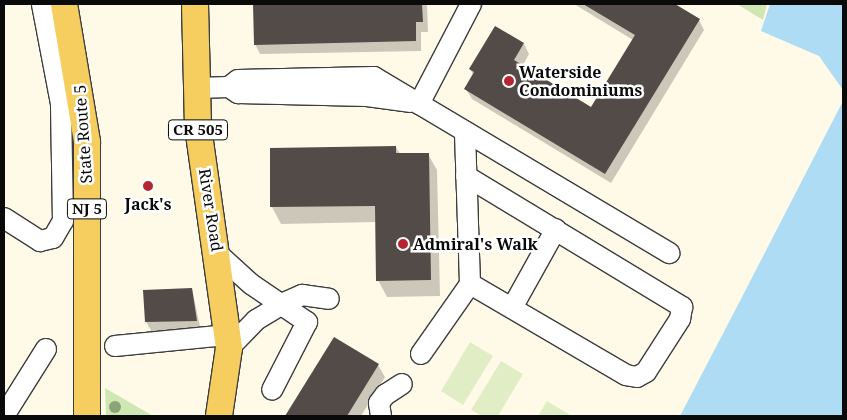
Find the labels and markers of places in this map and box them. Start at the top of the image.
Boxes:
place label: Waterside Condominiums [519,62,642,100]
marker: Waterside Condominiums [503,75,515,87]
marker: Jack's [142,180,154,192]
place label: Jack's [125,194,171,214]
place label: Admiral's Walk [413,234,538,254]
marker: Admiral's Walk [397,238,409,250]

